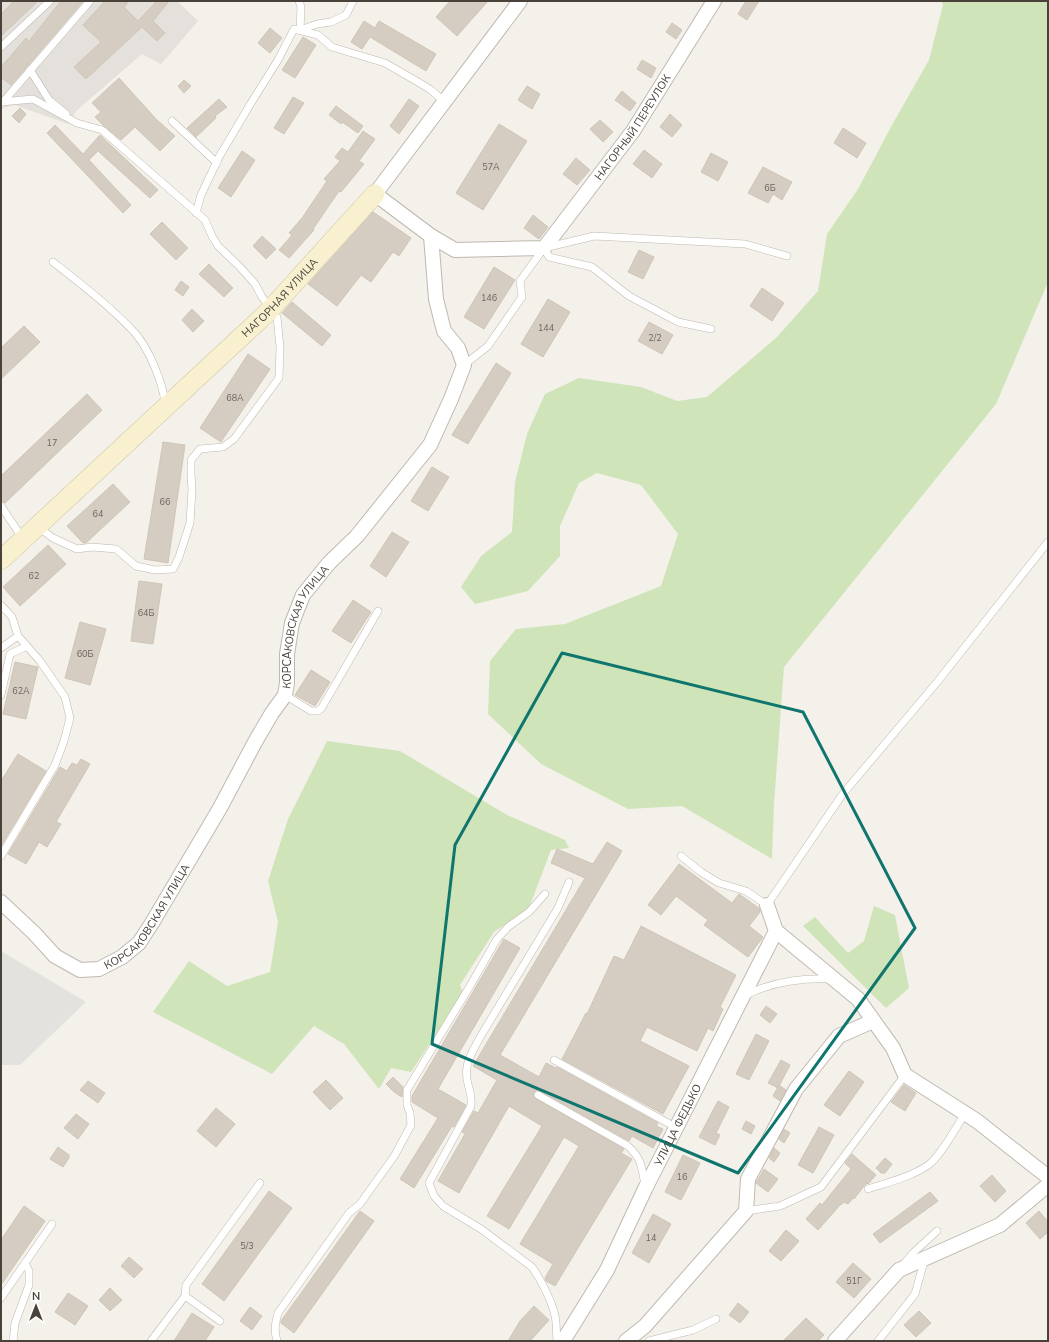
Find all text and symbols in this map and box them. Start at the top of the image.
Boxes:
street label: НАГОРНЫЙ ПЕРЕУЛОК [591,71,674,183]
house number: 57А [482,161,500,173]
house number: 6Б [764,182,776,194]
street label: НАГОРНАЯ УЛИЦА [238,255,321,340]
house number: 146 [481,292,497,304]
house number: 144 [538,322,555,334]
house number: 2/2 [648,332,662,344]
house number: 68А [226,392,244,404]
house number: 17 [47,437,57,449]
house number: 66 [160,496,170,508]
house number: 64 [93,508,104,520]
street label: КОРСАКОВСКАЯ УЛИЦА [279,562,332,690]
house number: 62 [29,570,39,582]
house number: 64Б [138,607,154,619]
house number: 60Б [77,648,93,660]
house number: 62А [12,685,30,697]
street label: КОРСАКОВСКАЯ УЛИЦА [101,861,193,973]
street label: УЛИЦА ФЕДЬКО [650,1081,705,1169]
house number: 16 [677,1171,687,1183]
house number: 14 [646,1232,657,1244]
house number: 5/3 [240,1240,254,1252]
house number: 51Г [846,1275,862,1287]
north arrow [16,1286,56,1326]
text: N [32,1289,40,1304]

